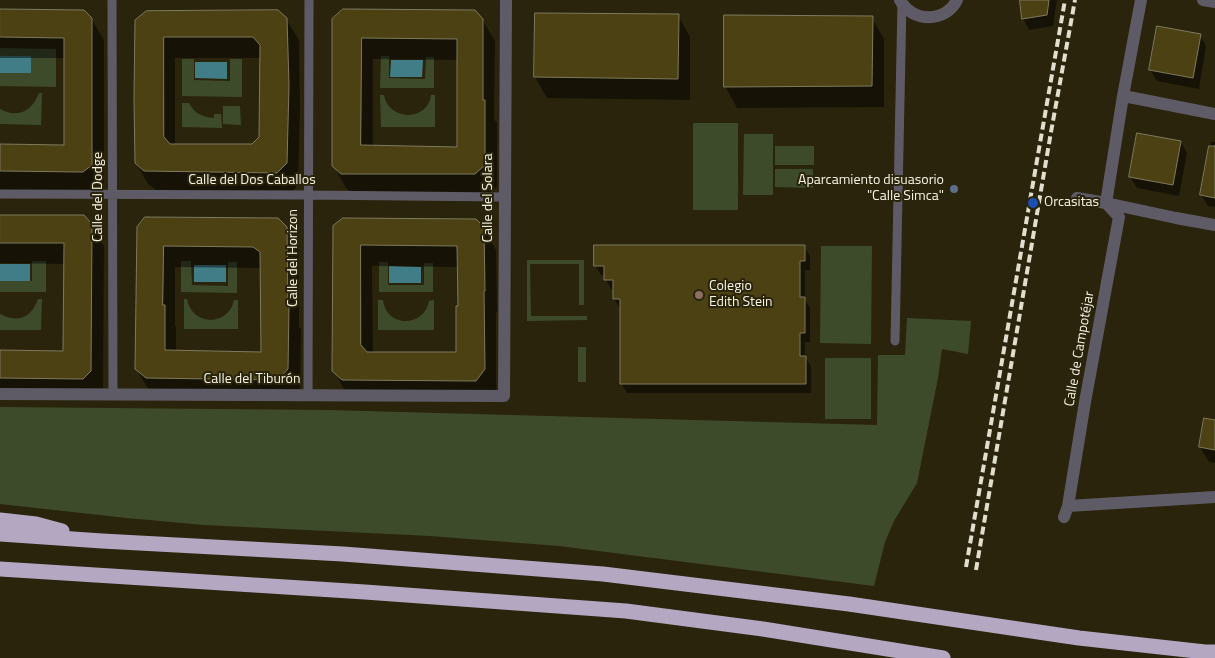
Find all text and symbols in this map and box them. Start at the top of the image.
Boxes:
street label: Calle del Dodge [91,152,107,242]
street label: Calle del Solara [481,153,497,243]
street label: Calle del Dos Caballos [188,173,316,189]
place label: Aparcamiento disuasorio "Calle Simca" [798,173,944,206]
marker: Aparcamiento disuasorio "Calle Simca" [948,183,960,195]
place label: Orcasitas [1044,195,1099,211]
marker: Orcasitas [1026,196,1040,210]
street label: Calle del Horizon [286,209,302,307]
place label: Colegio Edith Stein [709,279,773,312]
marker: Colegio Edith Stein [693,289,705,301]
street label: Calle de Campotéjar [1062,290,1098,408]
street label: Calle del Tiburón [204,372,300,388]

